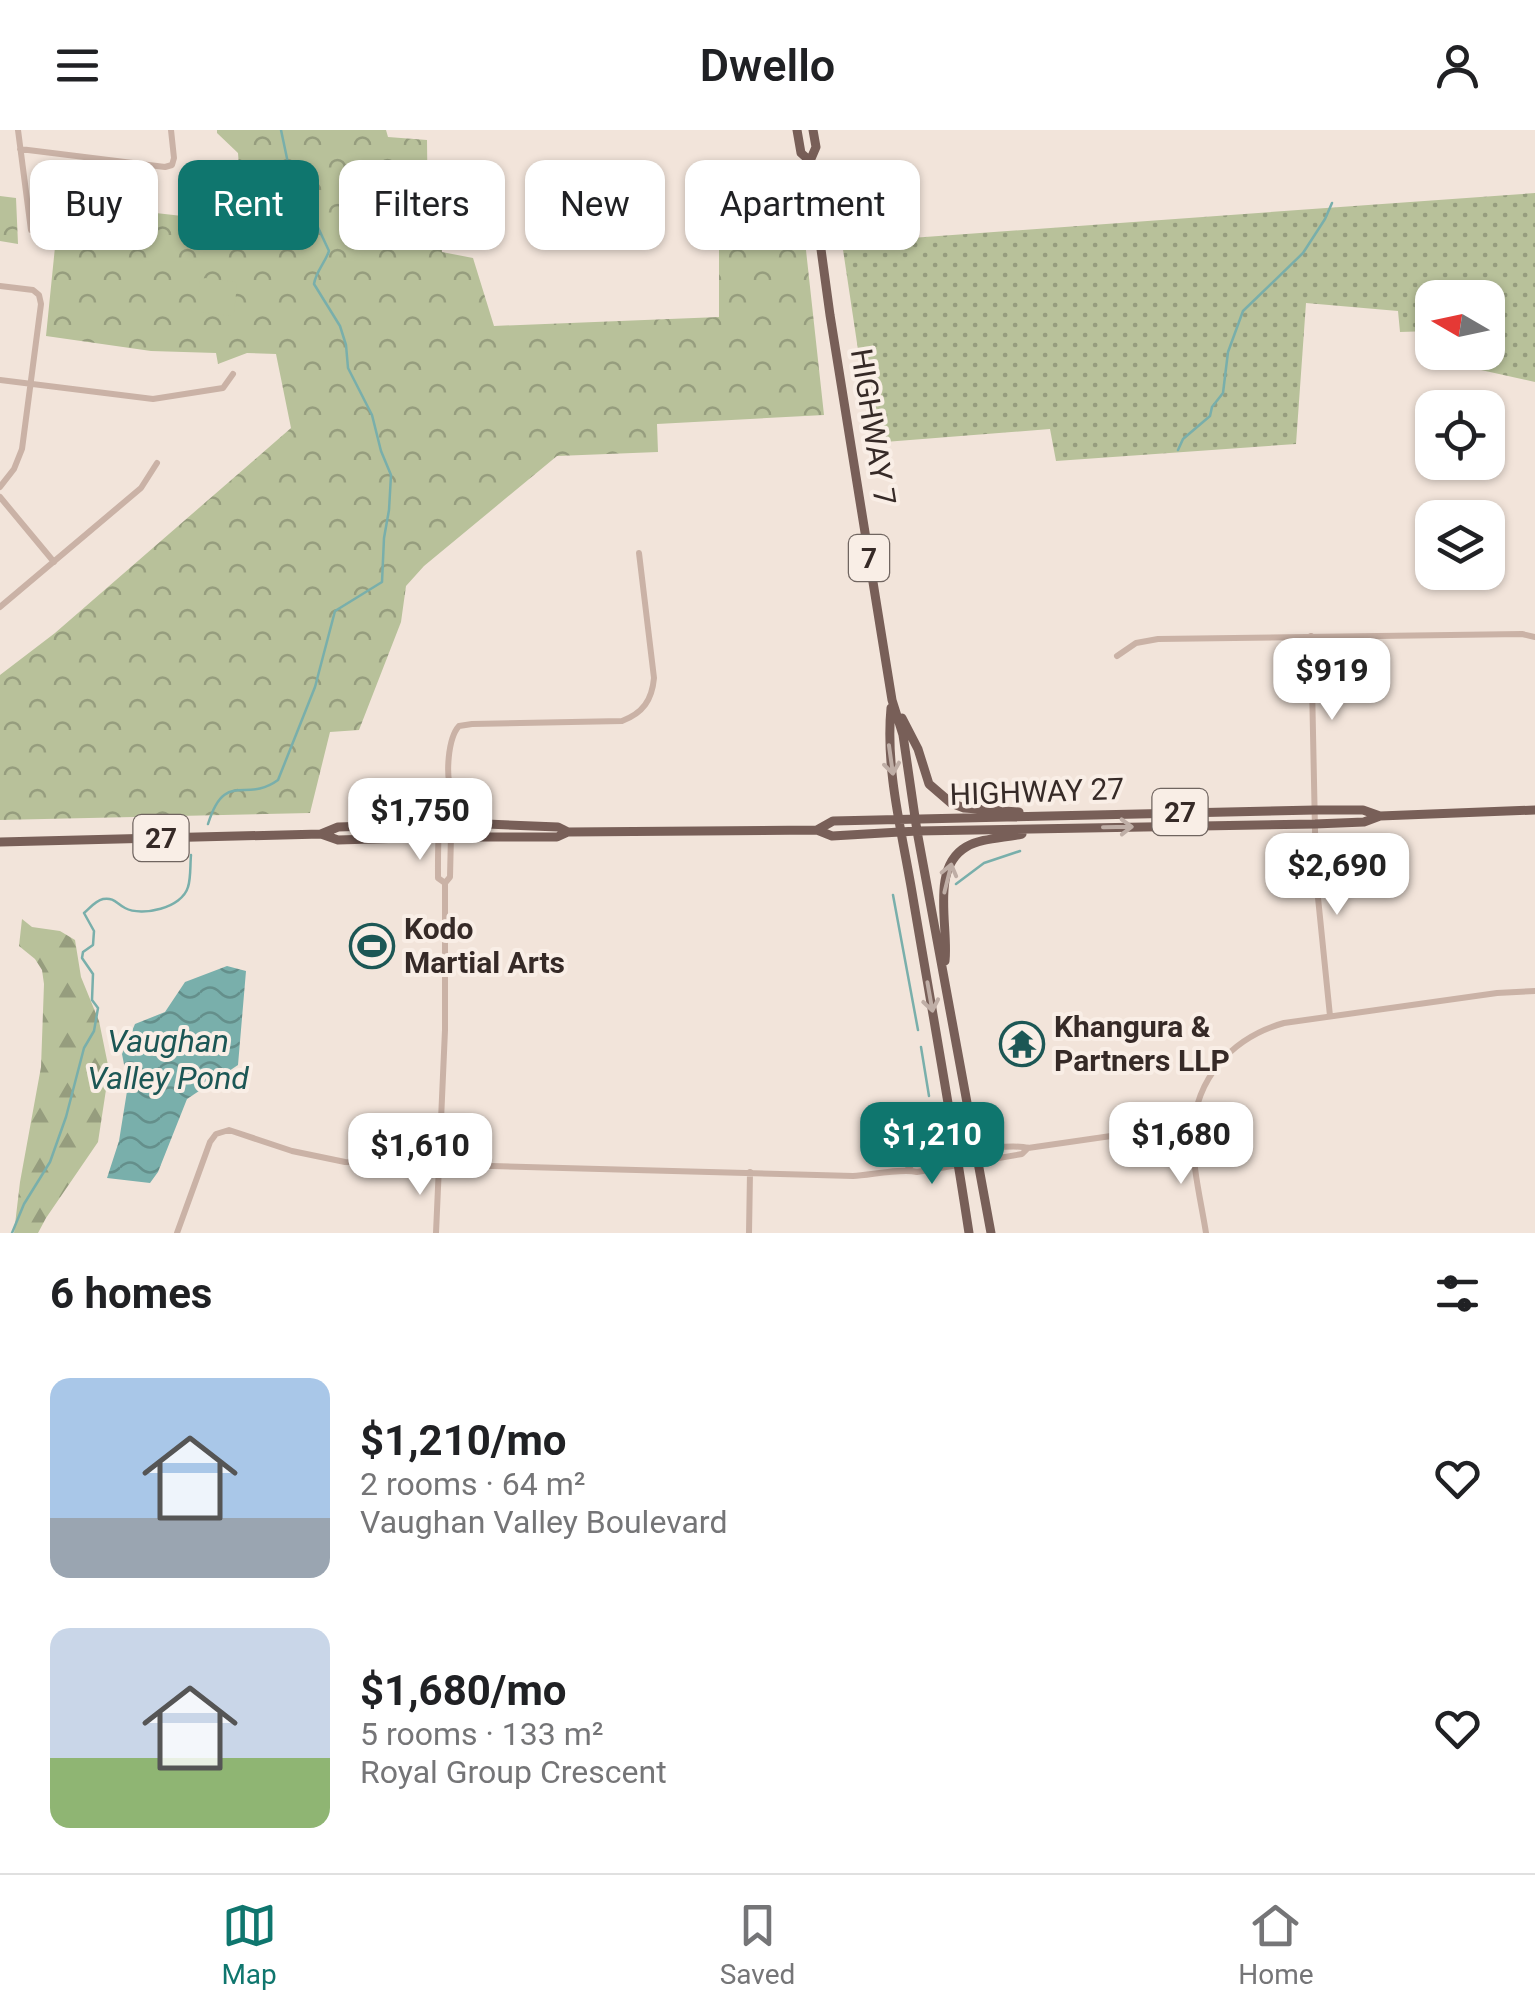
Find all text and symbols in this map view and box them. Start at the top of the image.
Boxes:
icon: menu [50,38,105,93]
icon: person [1430,38,1485,93]
text: Dwello [700,39,835,92]
chip: Buy [30,160,158,250]
chip: Rent [178,160,319,250]
chip: Filters [339,160,505,250]
chip: New [525,160,665,250]
chip: Apartment [685,160,920,250]
north arrow [1415,280,1505,370]
map controls [1415,280,1505,590]
street label: HIGHWAY 7 [844,346,903,508]
button: locate [1415,390,1505,480]
button: layers [1415,500,1505,590]
road number: 7 [849,535,889,581]
pin: $919 [1273,638,1391,723]
text: $919 [1295,651,1369,689]
one-way arrow [882,744,901,776]
street label: HIGHWAY 27 [949,771,1125,812]
pin: $1,750 [339,778,501,863]
road number: 27 [1152,789,1208,835]
text: $1,750 [370,791,470,829]
road number: 27 [134,815,188,861]
one-way arrow [1102,818,1134,836]
pin: $2,690 [1256,833,1418,918]
text: $2,690 [1287,846,1387,884]
one-way arrow [940,863,958,895]
place label: Kodo Martial Arts [404,911,565,980]
sports icon: Kodo Martial Arts [349,923,395,969]
one-way arrow [921,980,940,1013]
place label: Khangura & Partners LLP [1054,1009,1230,1078]
temple icon: Khangura & Partners LLP [999,1021,1045,1067]
water label: Vaughan Valley Pond [87,1022,249,1097]
pin: $1,210 [851,1102,1013,1187]
pin: $1,680 [1100,1102,1262,1187]
pin: $1,610 [339,1113,501,1198]
text: $1,210 [882,1115,982,1153]
text: $1,680 [1131,1115,1231,1153]
text: $1,610 [370,1126,470,1164]
icon: filters [1430,1266,1485,1321]
text: 6 homes [50,1269,212,1318]
text: $1,210/mo [360,1416,567,1465]
icon: home [130,1418,250,1538]
icon: heart [1430,1451,1485,1506]
text: 2 rooms · 64 m² [360,1465,585,1503]
text: Vaughan Valley Boulevard [360,1503,727,1541]
text: $1,680/mo [360,1666,567,1715]
icon: home [130,1668,250,1788]
icon: heart [1430,1701,1485,1756]
text: 5 rooms · 133 m² [360,1715,603,1753]
text: Royal Group Crescent [360,1753,667,1791]
tab: Map [221,1898,277,1991]
tab: Saved [720,1898,795,1991]
tab: Home [1238,1898,1314,1991]

